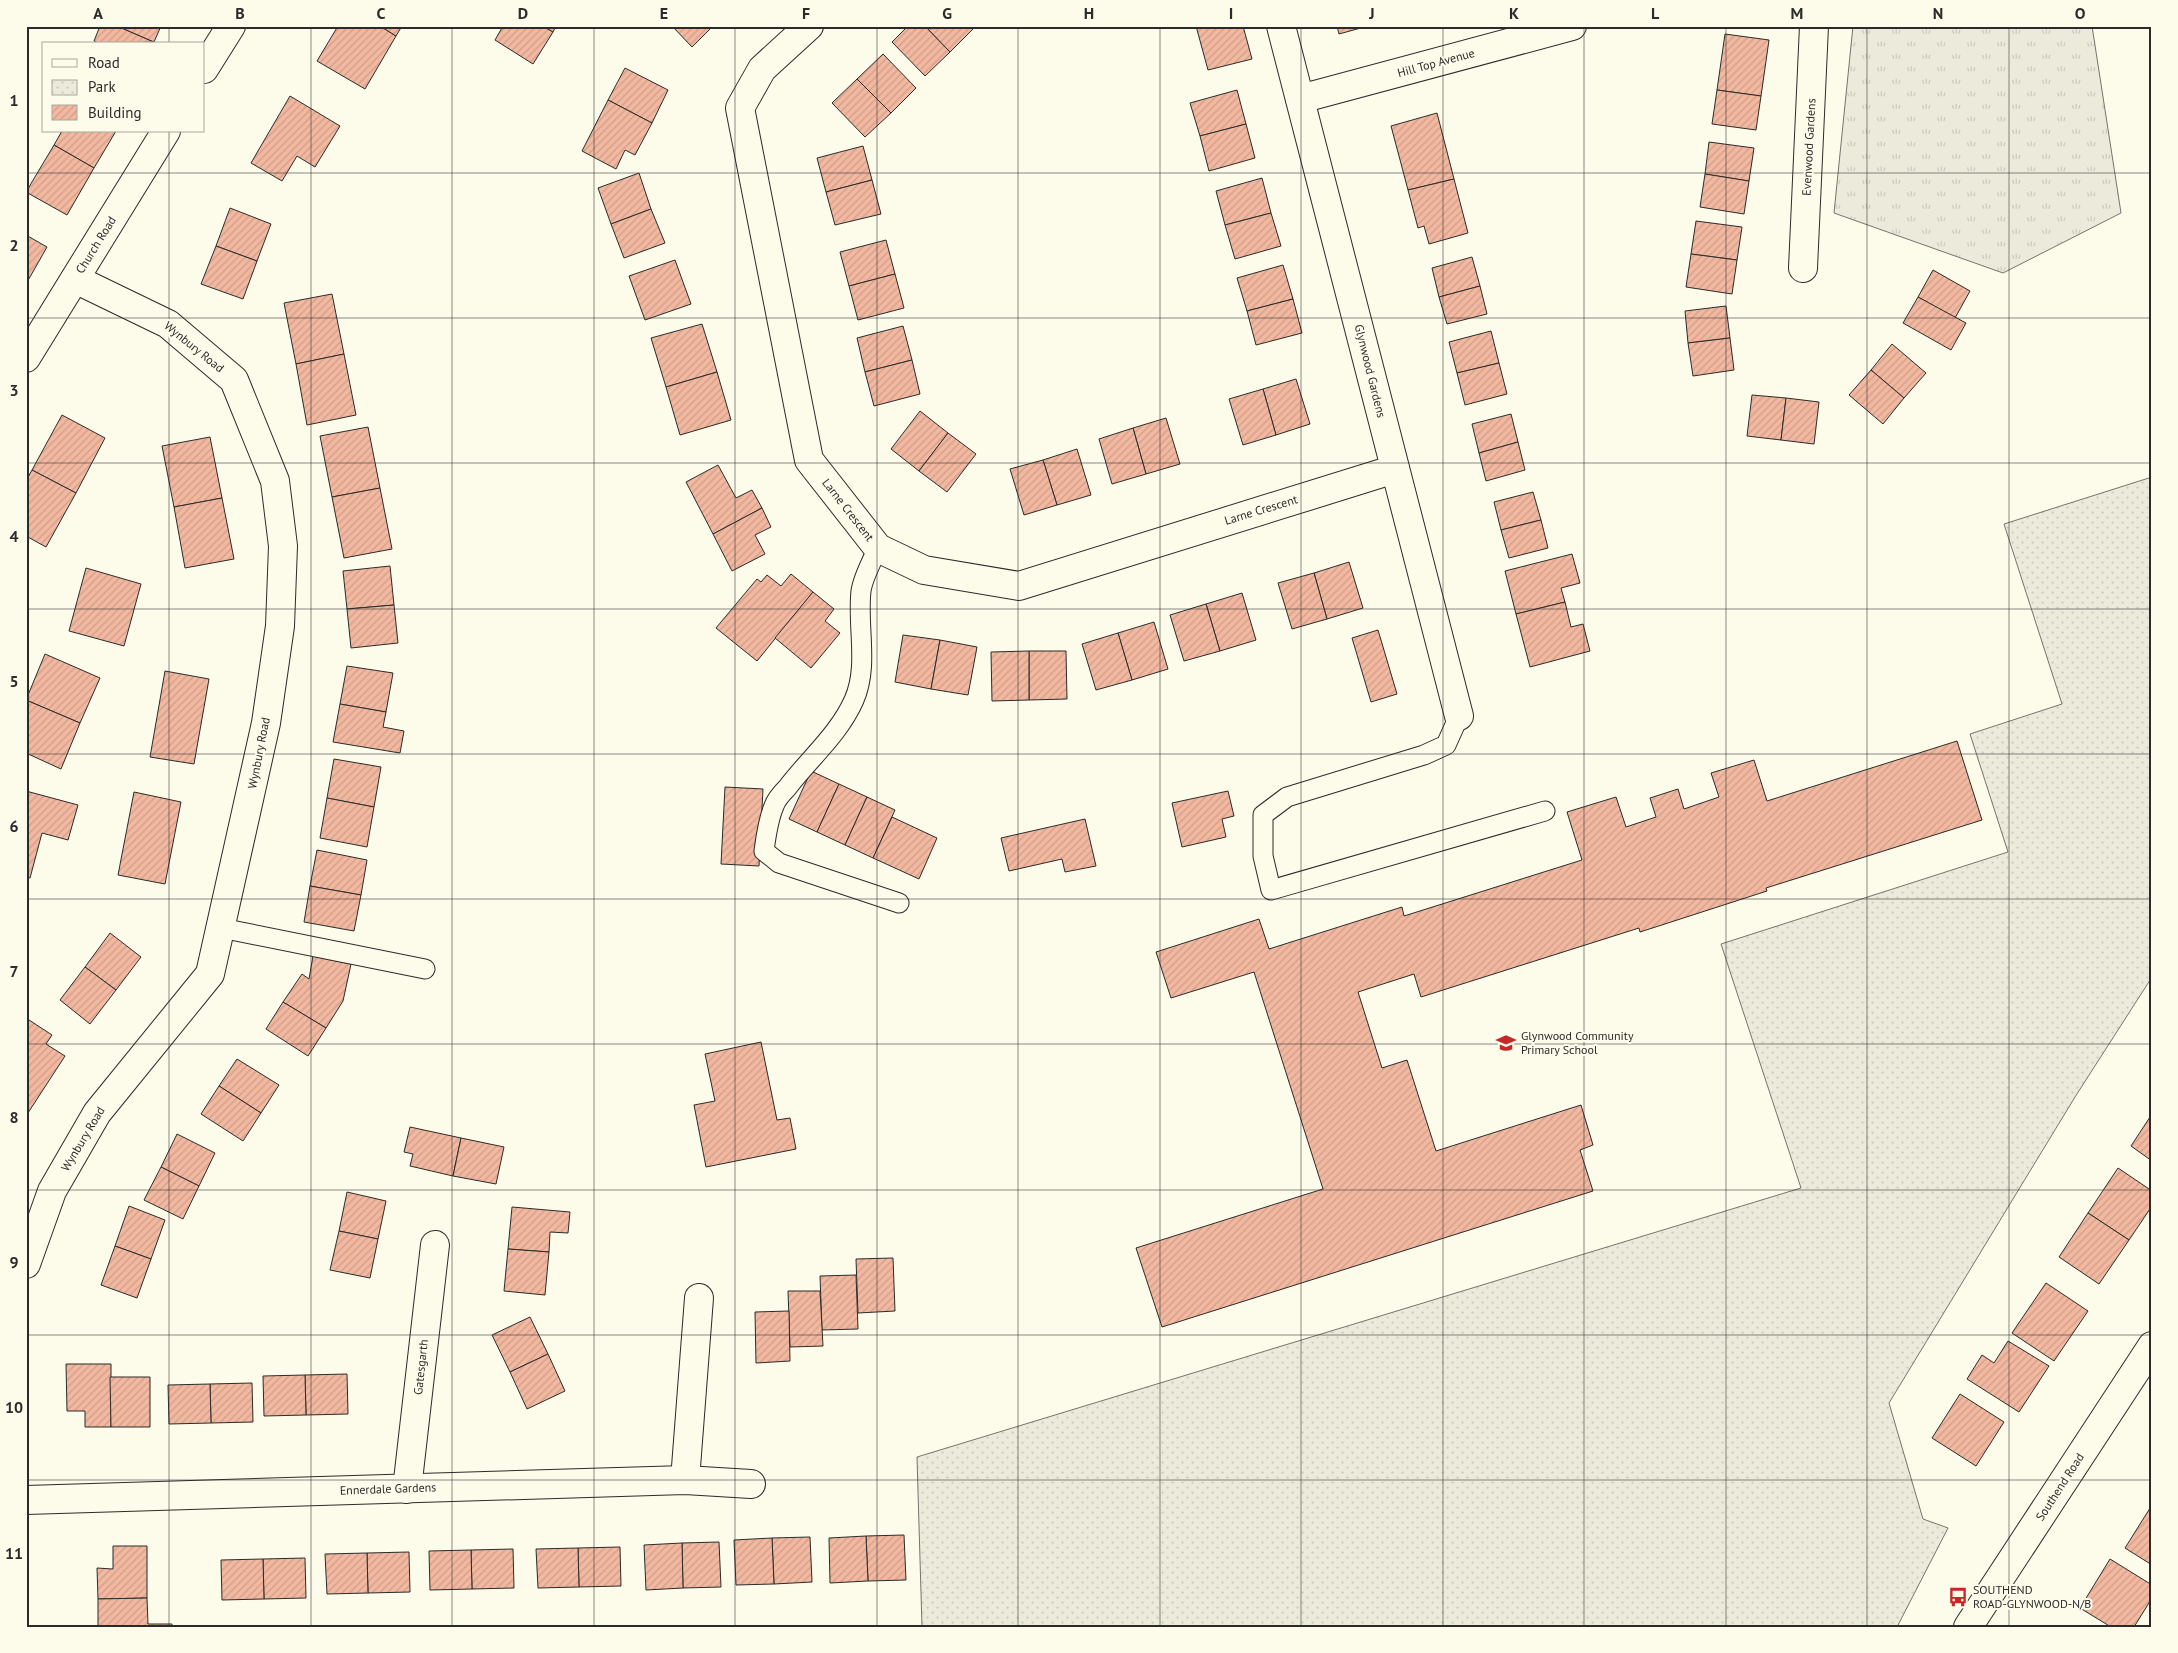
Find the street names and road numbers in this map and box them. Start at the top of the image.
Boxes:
street label: Hill Top Avenue [1396,45,1476,80]
street label: Evenwood Gardens [1798,98,1819,196]
street label: Church Road [72,213,119,276]
street label: Wynbury Road [161,318,227,375]
street label: Glynwood Gardens [1352,323,1389,419]
street label: Larne Crescent [819,475,878,544]
street label: Larne Crescent [1223,491,1299,528]
street label: Wynbury Road [244,716,273,790]
street label: Wynbury Road [57,1104,108,1174]
street label: Gatesgarth [410,1338,431,1396]
street label: Southend Road [2032,1450,2087,1523]
street label: Ennerdale Gardens [340,1479,436,1498]

